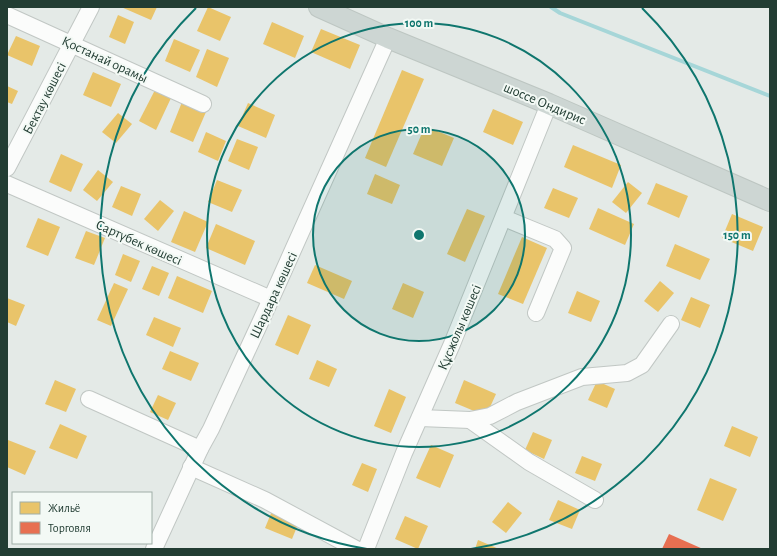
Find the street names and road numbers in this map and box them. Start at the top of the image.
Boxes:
street label: Қостанай орамы [60,34,150,86]
street label: Бектау көшесі [21,60,69,137]
street label: шоссе Ондирис [501,80,588,128]
street label: Сартүбек көшесі [93,218,184,268]
street label: Шардара көшесі [248,250,300,341]
street label: Құсжолы көшесі [436,283,484,372]

